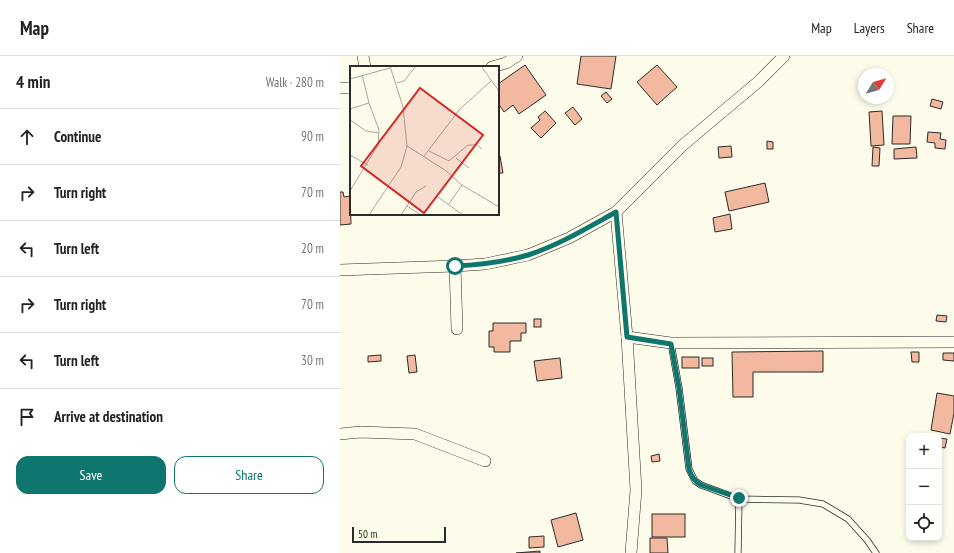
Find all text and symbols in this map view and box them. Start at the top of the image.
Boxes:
text: Map [20,16,49,40]
text: Map [811,19,832,37]
text: Layers [854,19,885,37]
text: Share [907,19,934,37]
inset map [350,66,499,215]
north arrow [858,68,894,104]
text: 4 min [16,71,50,93]
text: Walk · 280 m [266,74,324,91]
icon: ahead [16,126,38,148]
text: Continue [54,127,101,146]
text: 90 m [301,128,324,145]
icon: right [16,182,38,204]
text: Turn right [54,183,106,202]
text: 70 m [301,184,324,201]
icon: left [16,238,38,260]
text: Turn left [54,239,99,258]
text: 20 m [301,240,324,257]
route start [446,257,464,275]
icon: right [16,294,38,316]
text: Turn right [54,295,106,314]
text: 70 m [301,296,324,313]
icon: left [16,350,38,372]
text: Turn left [54,351,99,370]
text: 30 m [301,352,324,369]
icon: arrive [16,406,38,428]
text: Arrive at destination [54,407,163,426]
map controls [906,433,942,541]
button: + [906,433,942,469]
button: Save [16,456,166,494]
button: Share [174,456,324,494]
button: − [906,469,942,505]
route end [730,489,748,507]
button: locate [906,505,942,541]
scale bar [352,525,446,544]
text: 50 m [358,527,377,541]

